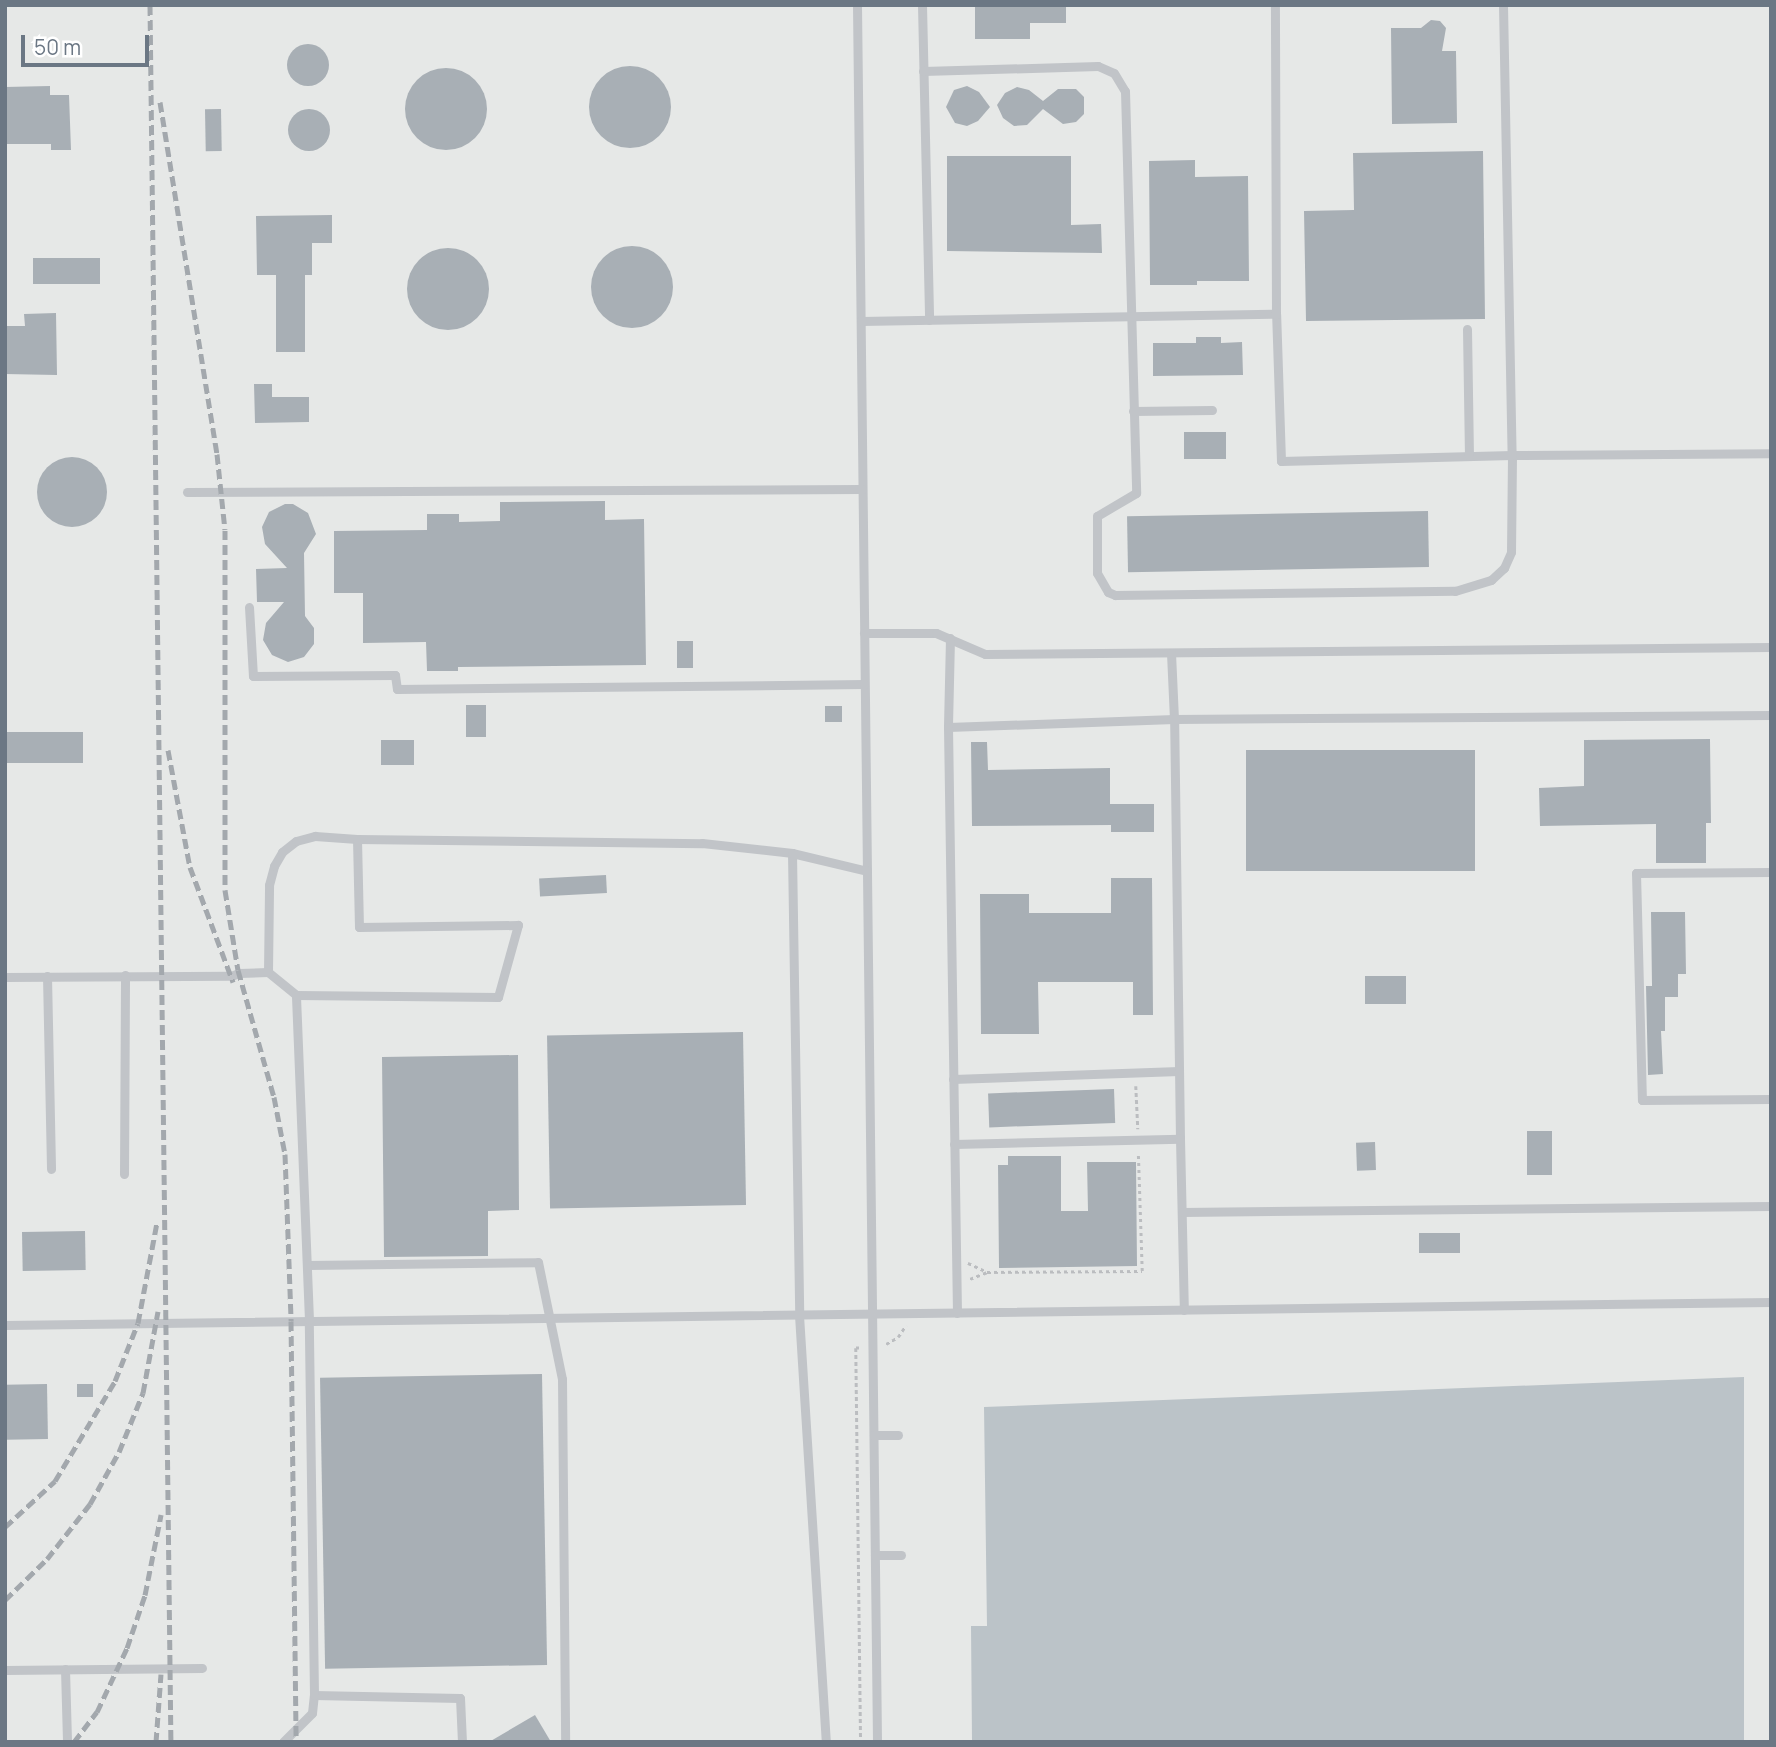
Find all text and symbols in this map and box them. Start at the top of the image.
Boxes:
scale bar [24,21,152,65]
text: 50 m [34,33,81,61]

